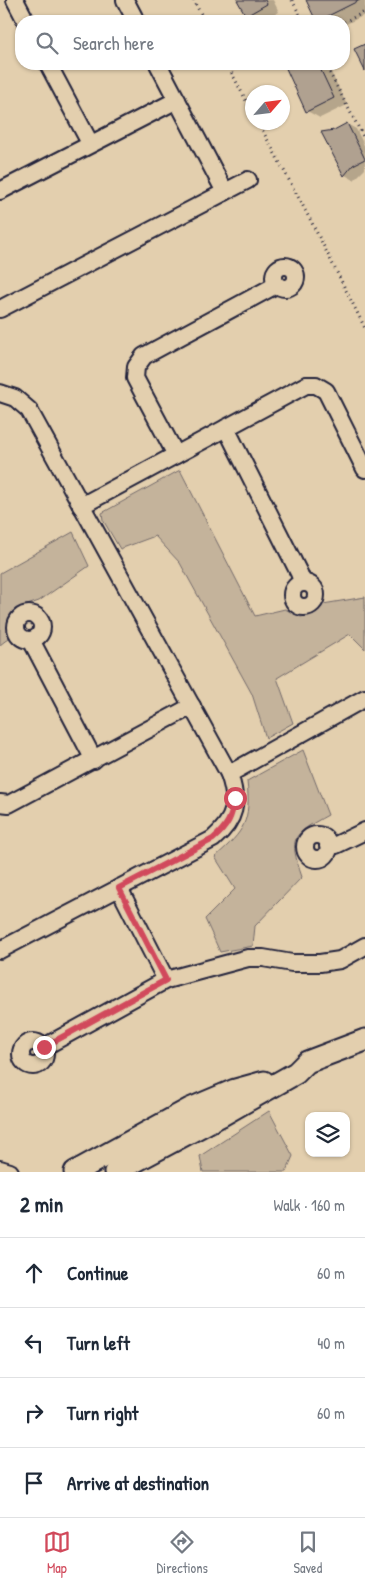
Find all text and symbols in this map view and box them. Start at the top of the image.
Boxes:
search box [15,15,350,70]
icon: search [33,29,61,57]
text: Search here [73,30,154,56]
north arrow [245,85,290,130]
route start [224,787,247,810]
route end [33,1036,56,1059]
map controls [305,1112,350,1157]
button: layers [305,1112,350,1157]
text: 2 min [20,1190,63,1219]
text: Walk · 160 m [273,1194,345,1216]
icon: ahead [20,1259,48,1287]
text: Continue [67,1260,128,1286]
text: 60 m [317,1262,345,1284]
icon: left [20,1329,48,1357]
text: Turn left [67,1330,130,1356]
text: 40 m [317,1332,345,1354]
icon: right [20,1399,48,1427]
text: Turn right [67,1400,138,1426]
text: 60 m [317,1402,345,1424]
icon: arrive [20,1469,48,1497]
text: Arrive at destination [67,1470,209,1496]
tab: Map [43,1528,71,1577]
tab: Directions [156,1528,208,1577]
tab: Saved [294,1528,322,1577]

